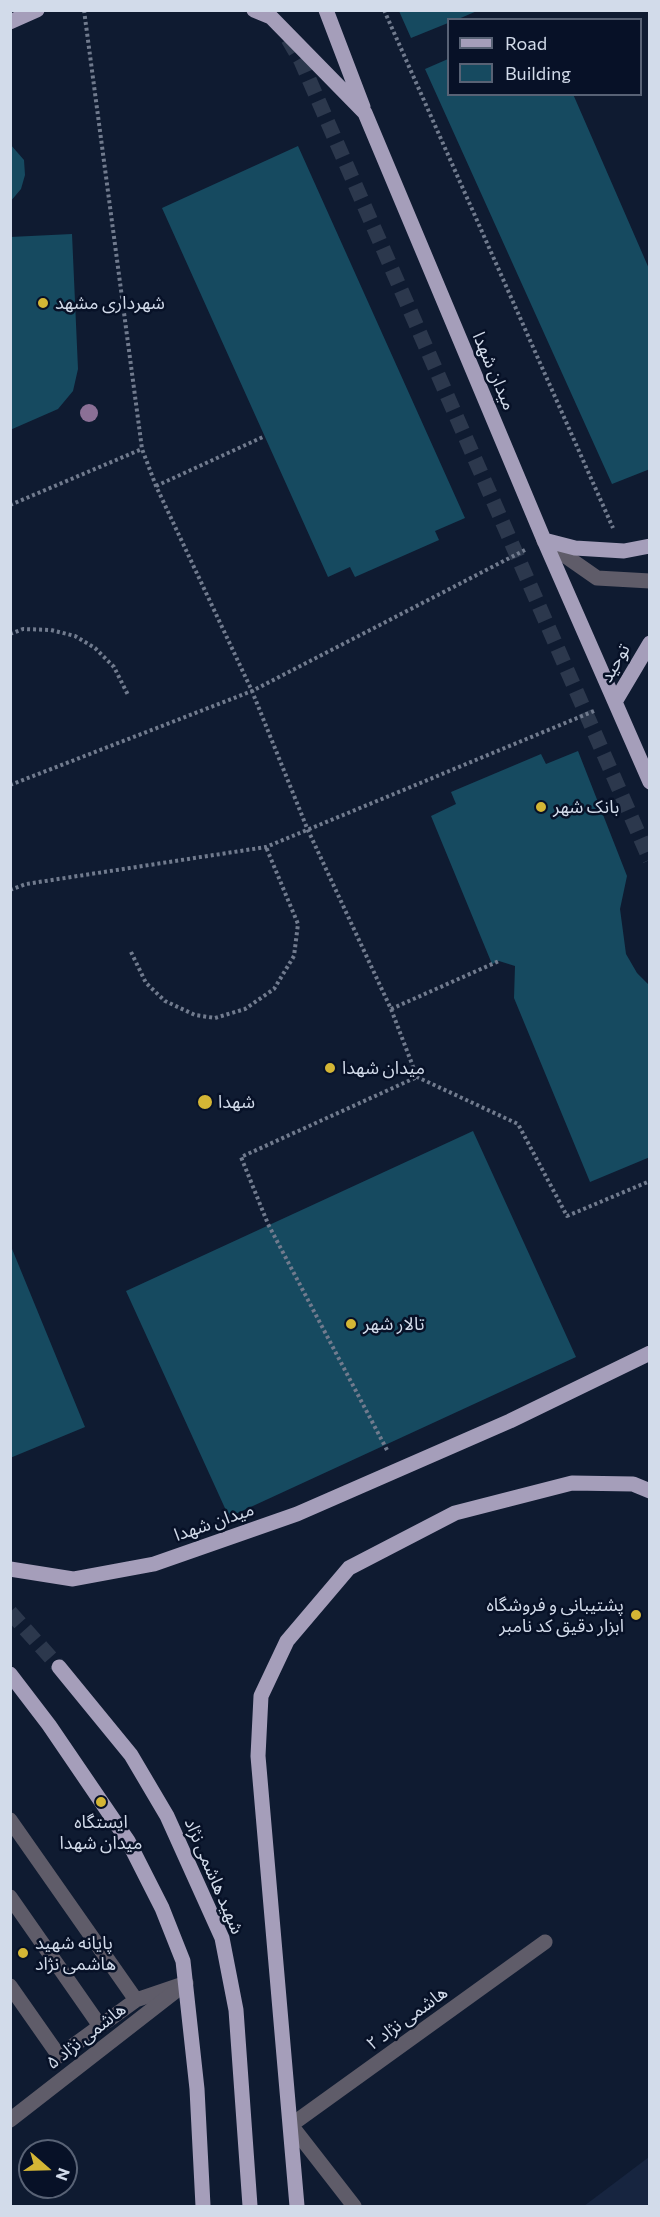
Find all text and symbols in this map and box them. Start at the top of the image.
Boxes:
legend [447,18,642,96]
text: Road [505,32,547,54]
text: Building [505,62,571,84]
place label: شهرداری مشهد [55,292,165,314]
marker: شهرداری مشهد [36,296,50,310]
street label: میدان شهدا [468,329,520,413]
street label: توحید [595,640,635,686]
place label: بانک شهر [553,796,619,818]
marker: بانک شهر [534,800,548,814]
place label: میدان شهدا [342,1057,425,1079]
marker: میدان شهدا [323,1061,337,1075]
place label: شهدا [218,1091,255,1113]
marker: شهدا [196,1093,214,1111]
place label: تالار شهر [363,1313,425,1335]
marker: تالار شهر [344,1317,358,1331]
street label: میدان شهدا [171,1498,257,1546]
place label: پشتیبانی و فروشگاه ابزار دقیق کد نامبر [486,1594,624,1636]
marker: پشتیبانی و فروشگاه ابزار دقیق کد نامبر [629,1608,643,1622]
marker: ایستگاه میدان شهدا [94,1795,108,1809]
place label: ایستگاه میدان شهدا [60,1811,142,1854]
street label: شهید هاشمی نژاد [180,1815,248,1937]
place label: پایانه شهید هاشمی نژاد [35,1932,116,1974]
marker: پایانه شهید هاشمی نژاد [16,1946,30,1960]
street label: هاشمی نژاد ۲ [362,1981,452,2055]
street label: هاشمی نژاد ۵ [42,1998,130,2074]
north arrow [18,2139,78,2199]
text: N [53,2166,74,2184]

